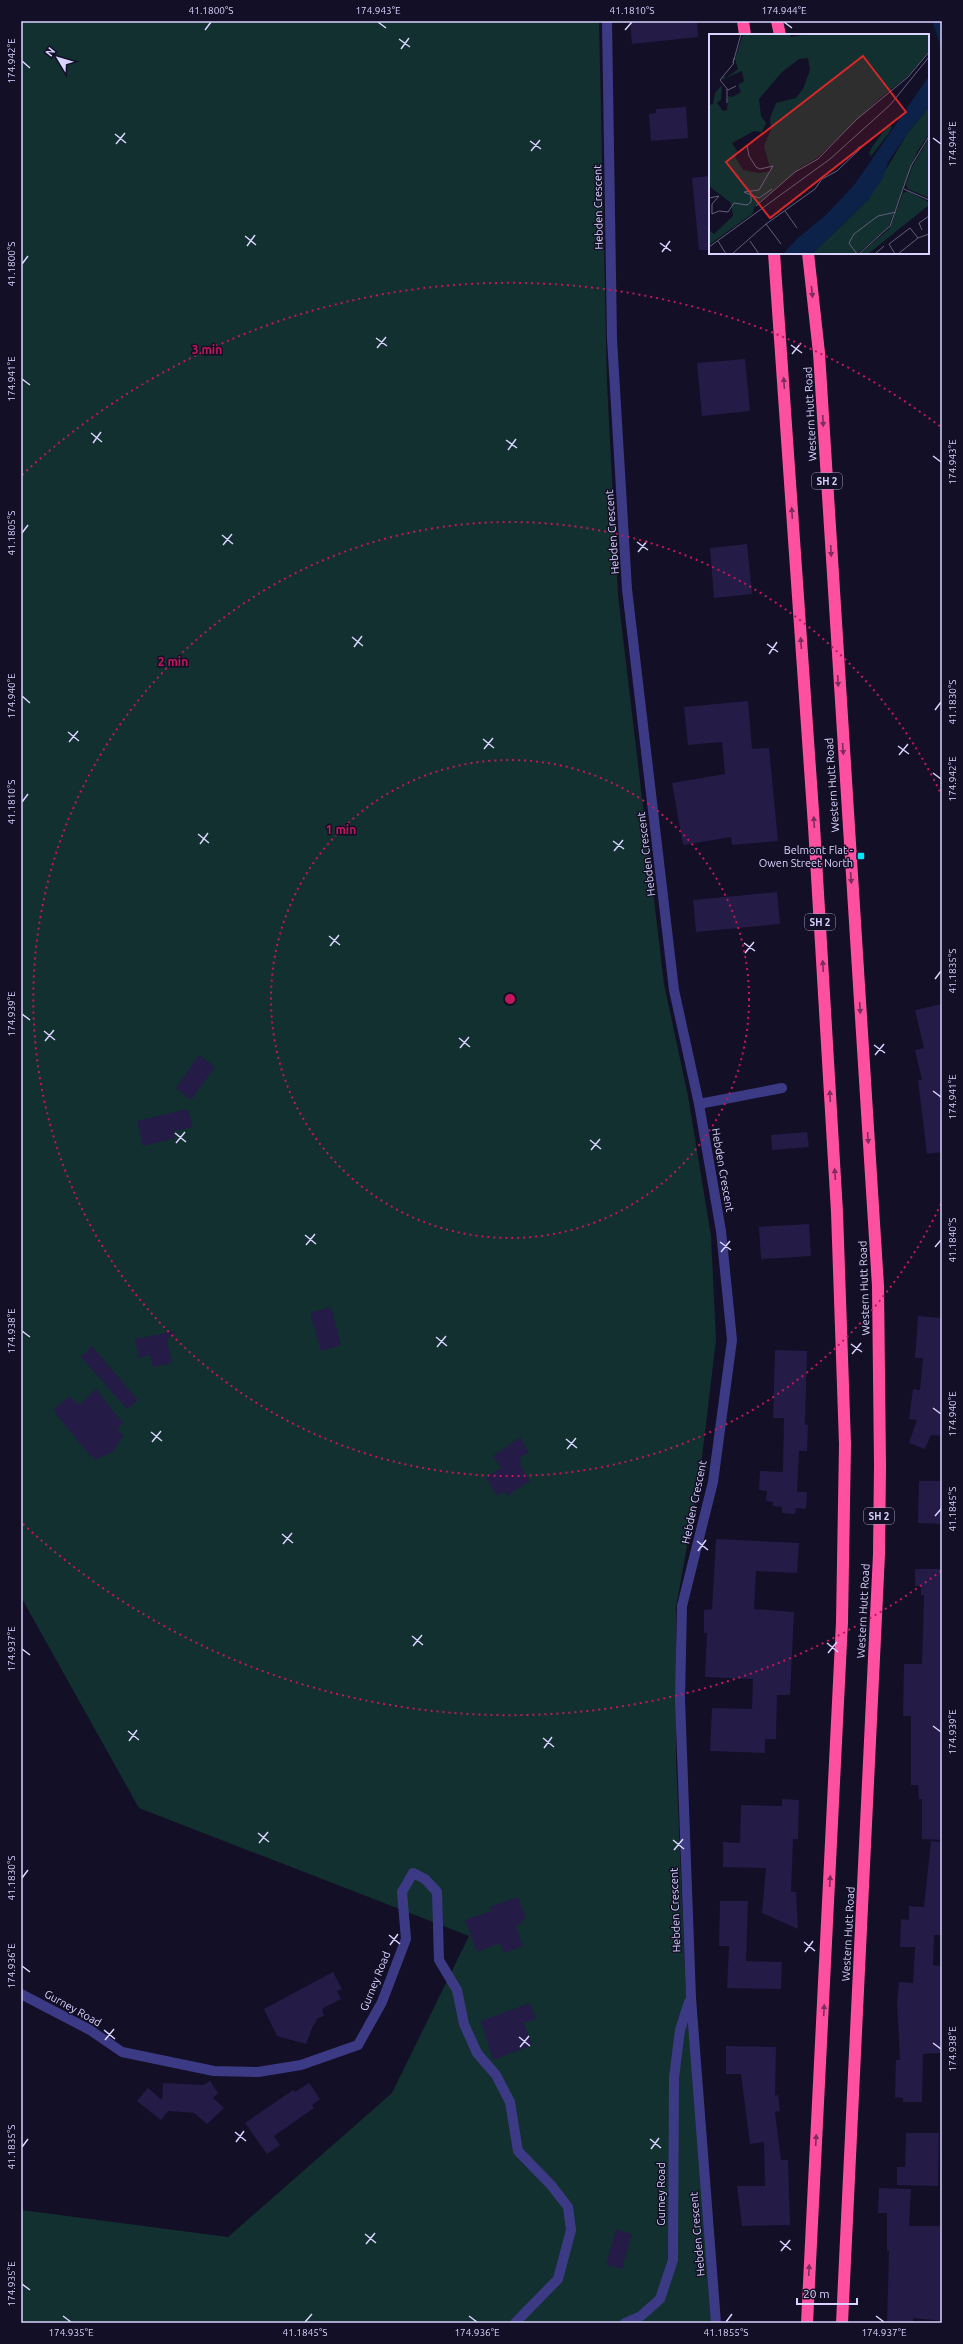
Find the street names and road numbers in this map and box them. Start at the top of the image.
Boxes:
street label: Hebden Crescent [591,164,605,250]
street label: Western Hutt Road [802,366,818,462]
road number: SH 2 [812,473,842,489]
street label: Hebden Crescent [603,489,621,575]
street label: Western Hutt Road [823,737,841,833]
street label: Hebden Crescent [635,810,657,897]
road number: SH 2 [805,914,835,930]
street label: Hebden Crescent [710,1127,736,1214]
street label: Western Hutt Road [856,1240,872,1336]
street label: Hebden Crescent [679,1459,709,1545]
road number: SH 2 [864,1508,894,1524]
street label: Western Hutt Road [855,1563,871,1659]
street label: Hebden Crescent [667,1867,682,1953]
street label: Western Hutt Road [840,1886,856,1982]
street label: Gurney Road [358,1949,392,2013]
street label: Gurney Road [42,1987,104,2029]
street label: Gurney Road [655,2162,667,2226]
street label: Hebden Crescent [687,2190,707,2277]

